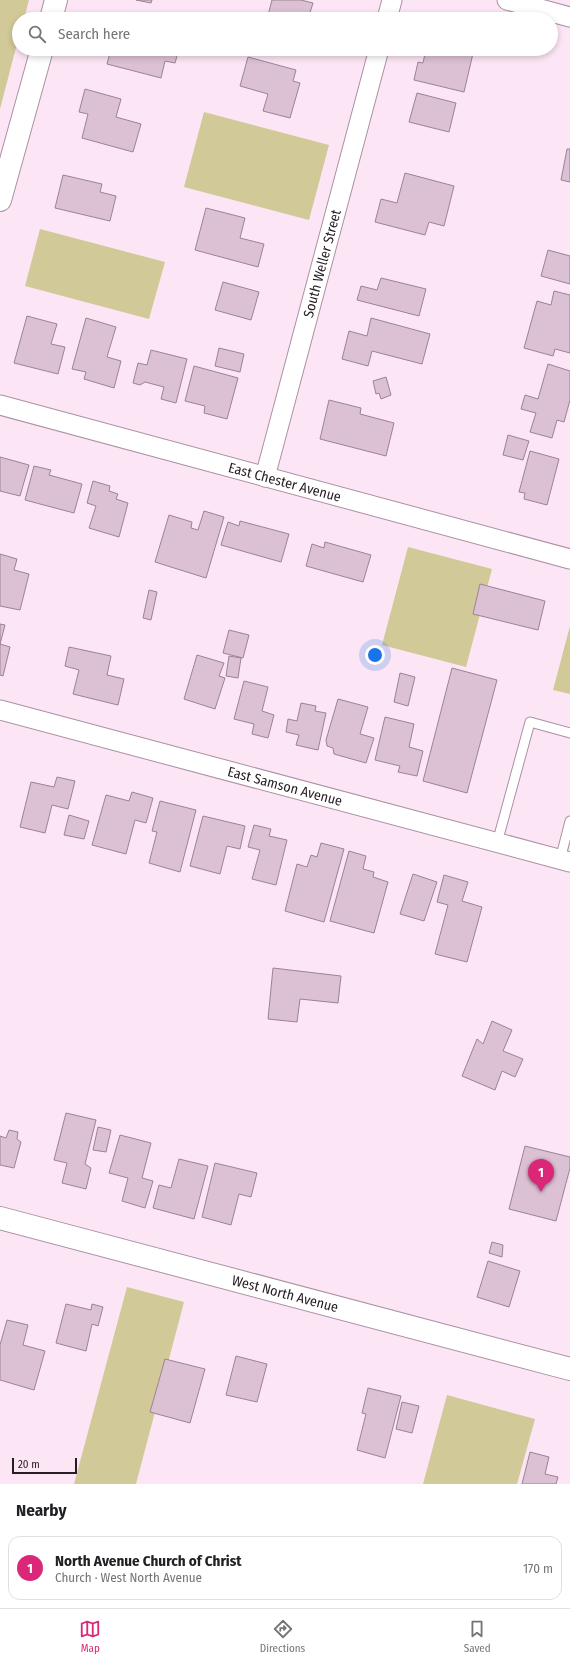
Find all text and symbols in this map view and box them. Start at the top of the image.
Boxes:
search box [12,12,558,56]
icon: search [26,23,48,45]
text: Search here [58,25,130,43]
street label: South Weller Street [299,207,345,319]
street label: East Chester Avenue [227,459,343,505]
your location [365,645,385,665]
street label: East Samson Avenue [226,763,344,809]
pin: 1 [528,1159,554,1192]
street label: West North Avenue [230,1271,340,1316]
scale bar [12,1456,77,1475]
text: 20 m [18,1458,40,1471]
text: Nearby [16,1500,67,1521]
text: North Avenue Church of Christ [55,1552,242,1570]
text: 1 [27,1561,33,1576]
text: 170 m [523,1561,553,1576]
text: Church · West North Avenue [55,1570,202,1585]
tab: Map [79,1618,101,1655]
tab: Directions [260,1618,305,1655]
tab: Saved [464,1618,491,1655]

